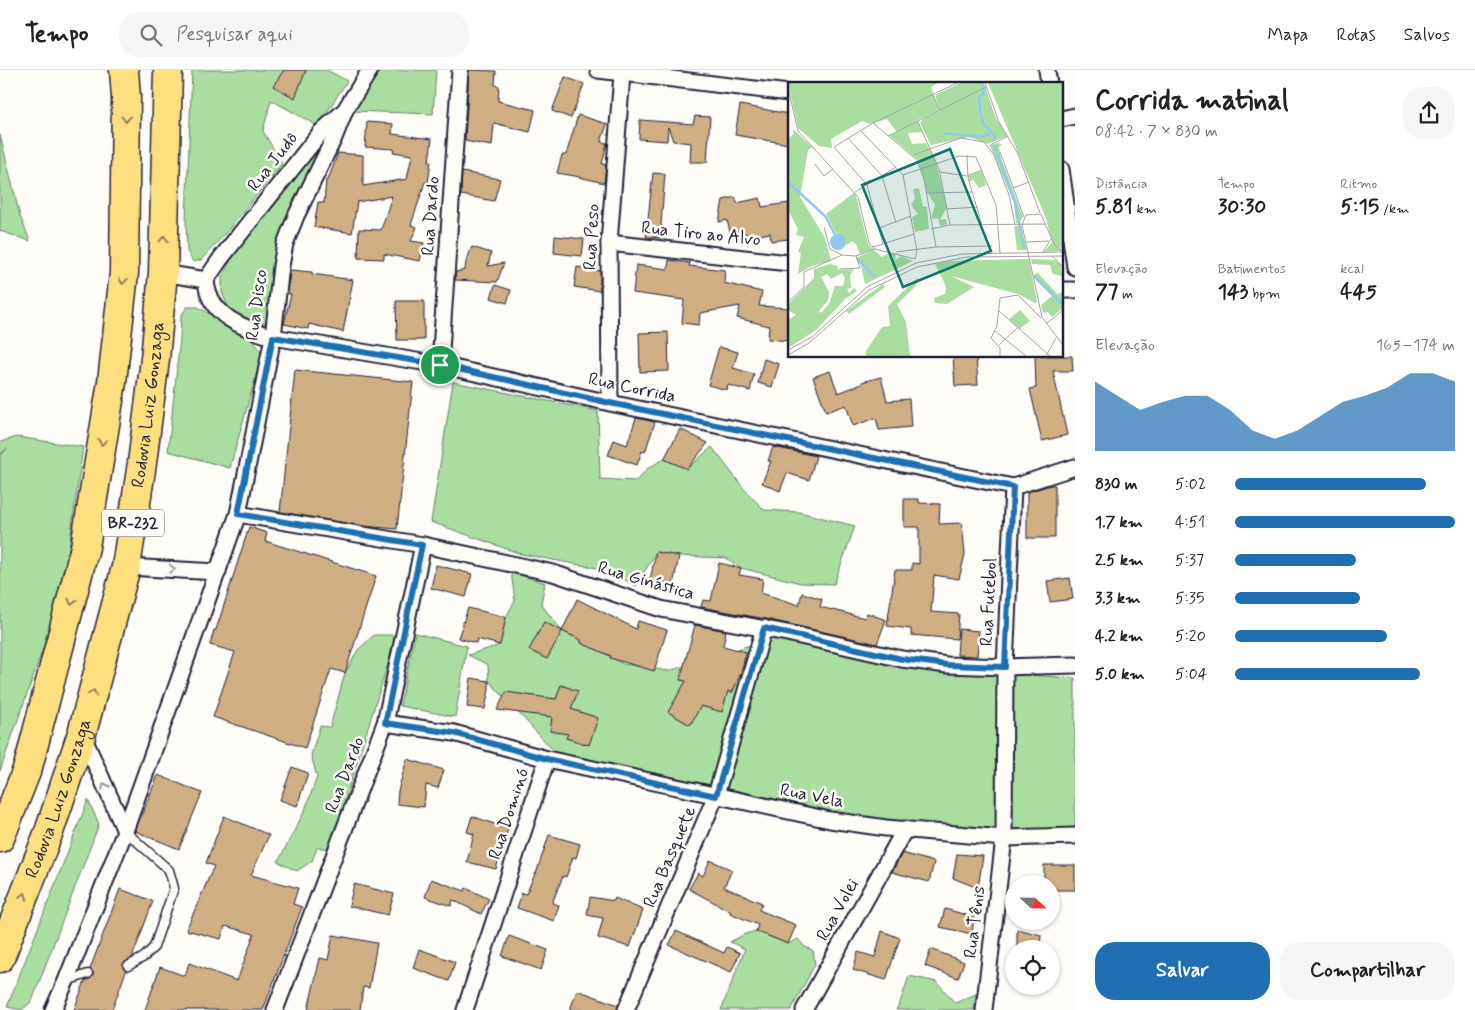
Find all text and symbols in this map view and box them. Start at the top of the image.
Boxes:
search box [119,12,469,57]
text: Tempo [25,19,89,50]
icon: search [137,21,165,49]
text: Pesquisar aqui [177,22,293,47]
text: Mapa [1267,23,1308,47]
text: Rotas [1336,23,1376,47]
text: Salvos [1404,23,1450,47]
inset map [788,82,1062,358]
text: Corrida matinal [1095,83,1289,120]
button: share [1403,87,1455,139]
one-way arrow [121,115,131,123]
text: 08:42 · 7 × 830 m [1095,121,1218,142]
street label: Rua Judô [242,127,304,197]
street label: Rua Dardo [416,175,446,257]
text: Distância [1095,175,1148,193]
text: Tempo [1218,175,1255,193]
text: Ritmo [1340,175,1377,193]
text: 5.81 [1095,193,1133,221]
text: 30:30 [1218,193,1266,221]
text: 5:15 [1340,193,1379,221]
text: km [1133,200,1157,218]
text: /km [1379,200,1409,218]
street label: Rua Peso [578,203,606,271]
street label: Rua Tiro ao Alvo [640,216,762,252]
one-way arrow [159,235,169,243]
text: Elevação [1095,260,1147,278]
text: Batimentos [1218,260,1286,278]
text: kcal [1340,260,1364,278]
street label: Rua Disco [241,268,273,342]
one-way arrow [118,277,129,285]
text: 77 [1095,278,1118,306]
text: 143 [1218,278,1248,306]
text: 445 [1340,278,1377,306]
text: m [1118,285,1133,303]
text: bpm [1248,285,1280,303]
street label: Rodovia Luiz Gonzaga [126,321,171,490]
text: Elevação [1095,335,1155,356]
text: 165–174 m [1376,335,1455,356]
pin [419,344,461,386]
icon: arrive [426,351,454,379]
street label: Rua Corrida [586,367,678,409]
one-way arrow [98,438,108,447]
text: 830 m [1095,474,1137,495]
text: 5:02 [1175,474,1206,495]
road number: BR-232 [102,509,164,536]
text: 1.7 km [1095,512,1143,533]
text: 4:51 [1175,512,1205,533]
text: 2.5 km [1095,550,1143,571]
text: 5:37 [1175,550,1204,571]
street label: Rua Ginástica [595,556,697,606]
street label: Rua Futebol [975,557,1003,647]
one-way arrow [168,564,176,575]
text: 3.3 km [1095,588,1140,609]
text: 5:35 [1175,588,1205,609]
one-way arrow [67,597,78,606]
text: 4.2 km [1095,626,1143,647]
text: 5:20 [1175,626,1206,647]
text: 5.0 km [1095,664,1145,685]
text: 5:04 [1175,664,1208,685]
one-way arrow [87,688,98,697]
street label: Rodovia Luiz Gonzaga [20,716,97,882]
street label: Rua Dardo [320,734,370,816]
street label: Rua Dominó [483,765,535,863]
street label: Rua Vela [778,778,846,814]
one-way arrow [101,782,112,791]
street label: Rua Basquete [638,803,702,911]
street label: Rua Volei [811,875,865,945]
north arrow [1005,875,1060,930]
map controls [1005,875,1060,995]
street label: Rua Tênis [959,884,991,960]
one-way arrow [18,892,28,901]
button: locate [1005,940,1060,995]
button: Salvar [1095,942,1270,1000]
button: Compartilhar [1280,942,1455,1000]

